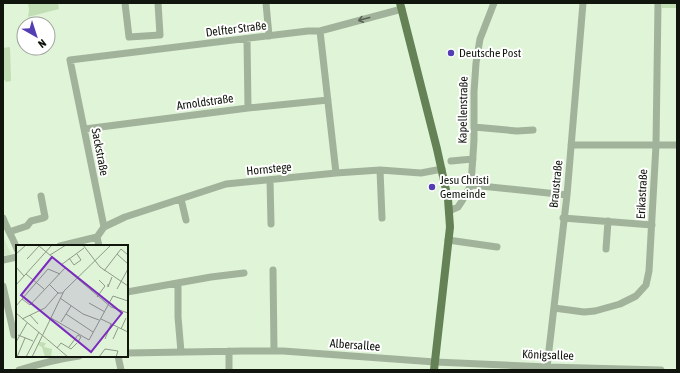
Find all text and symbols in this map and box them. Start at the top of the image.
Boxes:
one-way arrow [358,15,371,23]
north arrow [16,16,56,56]
street label: Delfter Straße [205,18,267,40]
text: N [36,37,49,50]
place label: Deutsche Post [459,46,522,60]
marker: Deutsche Post [446,48,456,58]
street label: Kapellenstraße [455,76,471,144]
street label: Arnoldstraße [176,91,234,113]
street label: Sackstraße [89,127,111,177]
street label: Braustraße [547,159,565,209]
street label: Hornstege [246,160,292,178]
street label: Erikastraße [634,169,650,219]
place label: Jesu Christi Gemeinde [440,173,489,201]
marker: Jesu Christi Gemeinde [427,182,437,192]
inset map [16,245,128,357]
street label: Albersallee [329,336,381,354]
street label: Königsallee [522,347,574,363]

